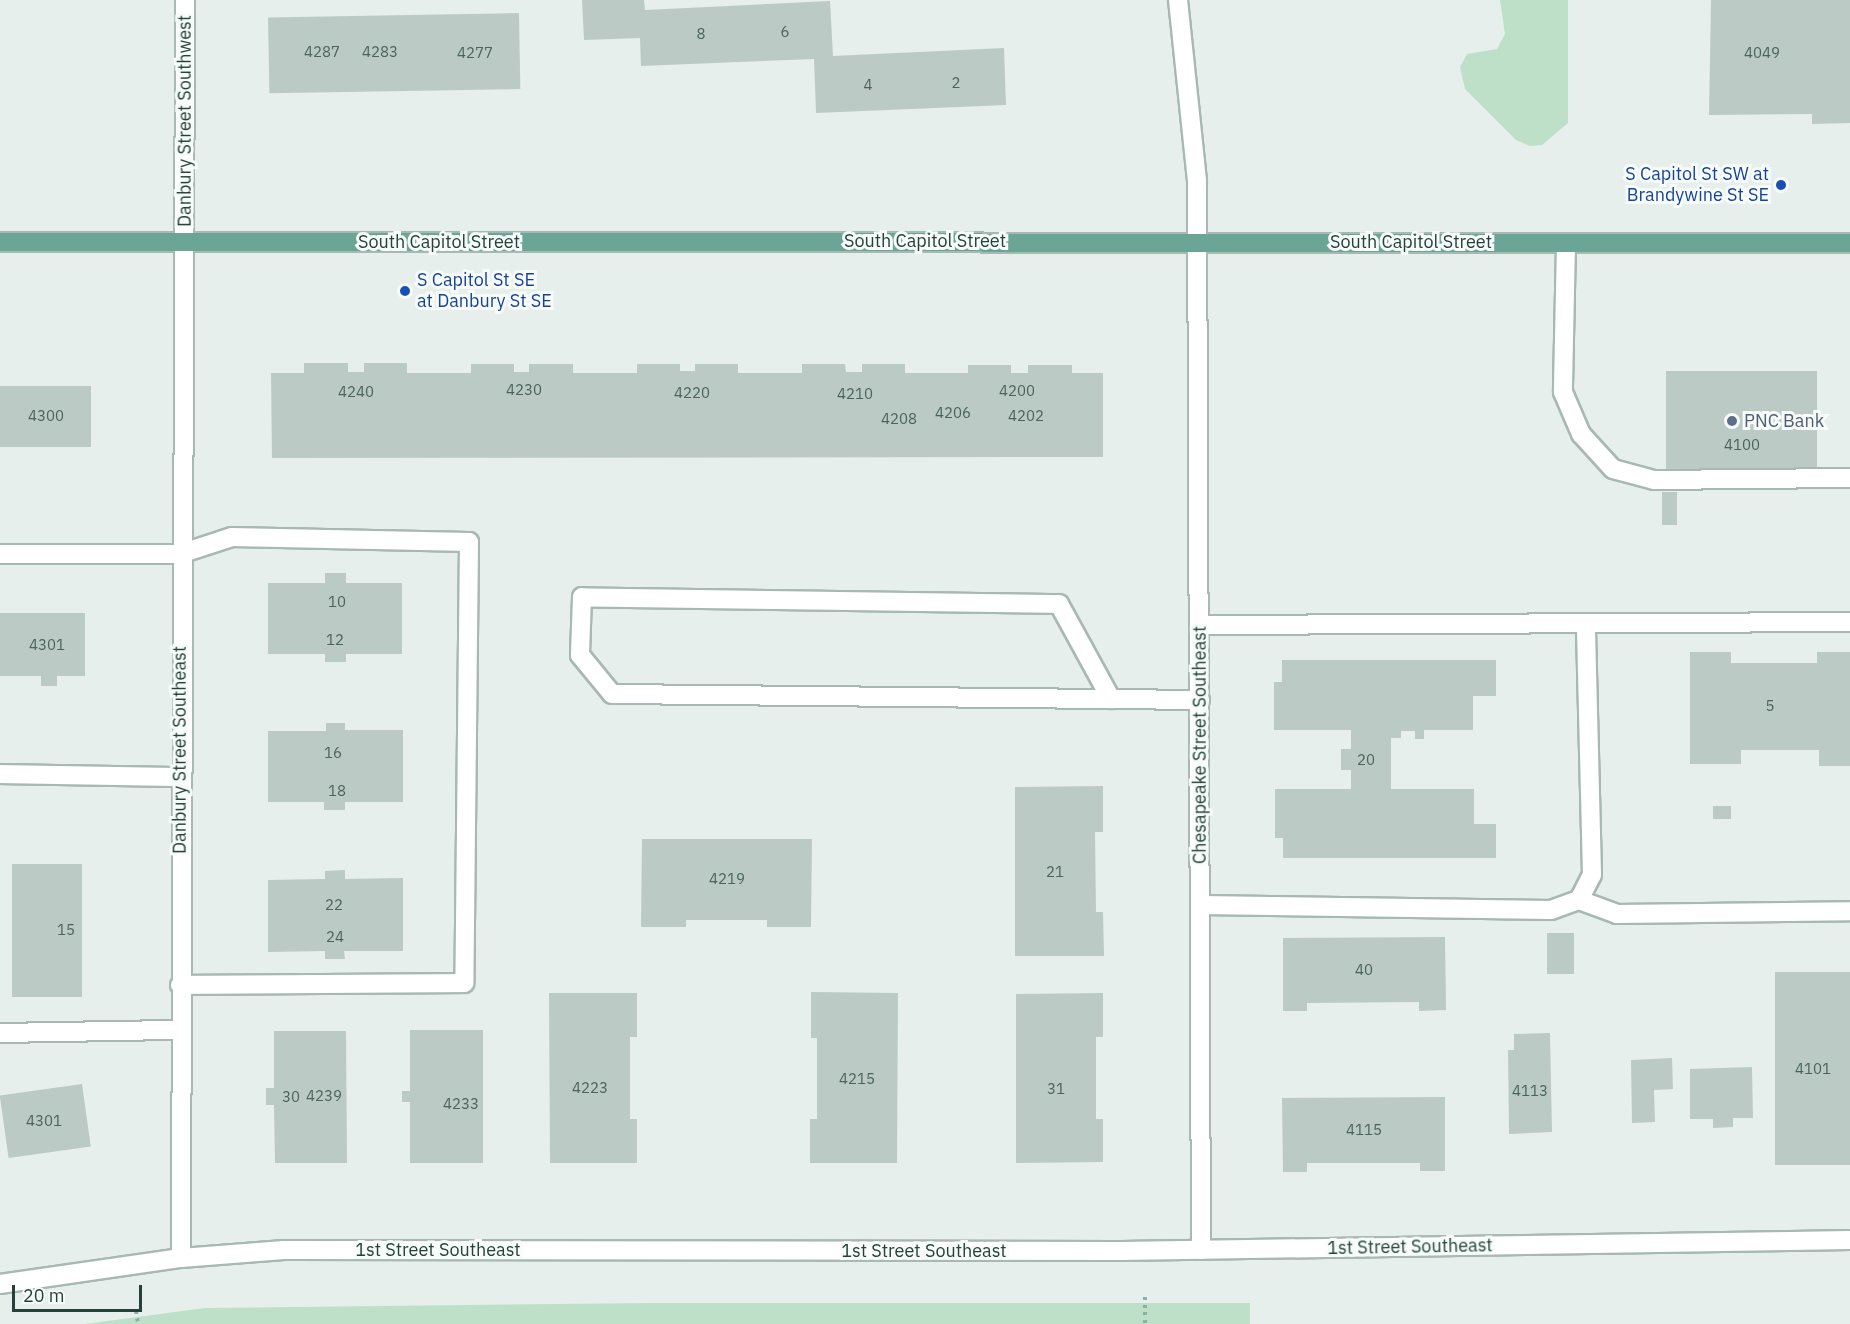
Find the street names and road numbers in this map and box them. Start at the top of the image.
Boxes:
street label: Danbury Street Southwest [174,15,196,227]
street label: South Capitol Street [844,230,1006,252]
street label: South Capitol Street [358,231,520,253]
street label: South Capitol Street [1330,231,1492,253]
street label: Chesapeake Street Southeast [1189,626,1211,864]
street label: Danbury Street Southeast [169,646,191,854]
street label: 1st Street Southeast [1327,1235,1493,1259]
street label: 1st Street Southeast [355,1239,521,1261]
street label: 1st Street Southeast [841,1240,1007,1262]

